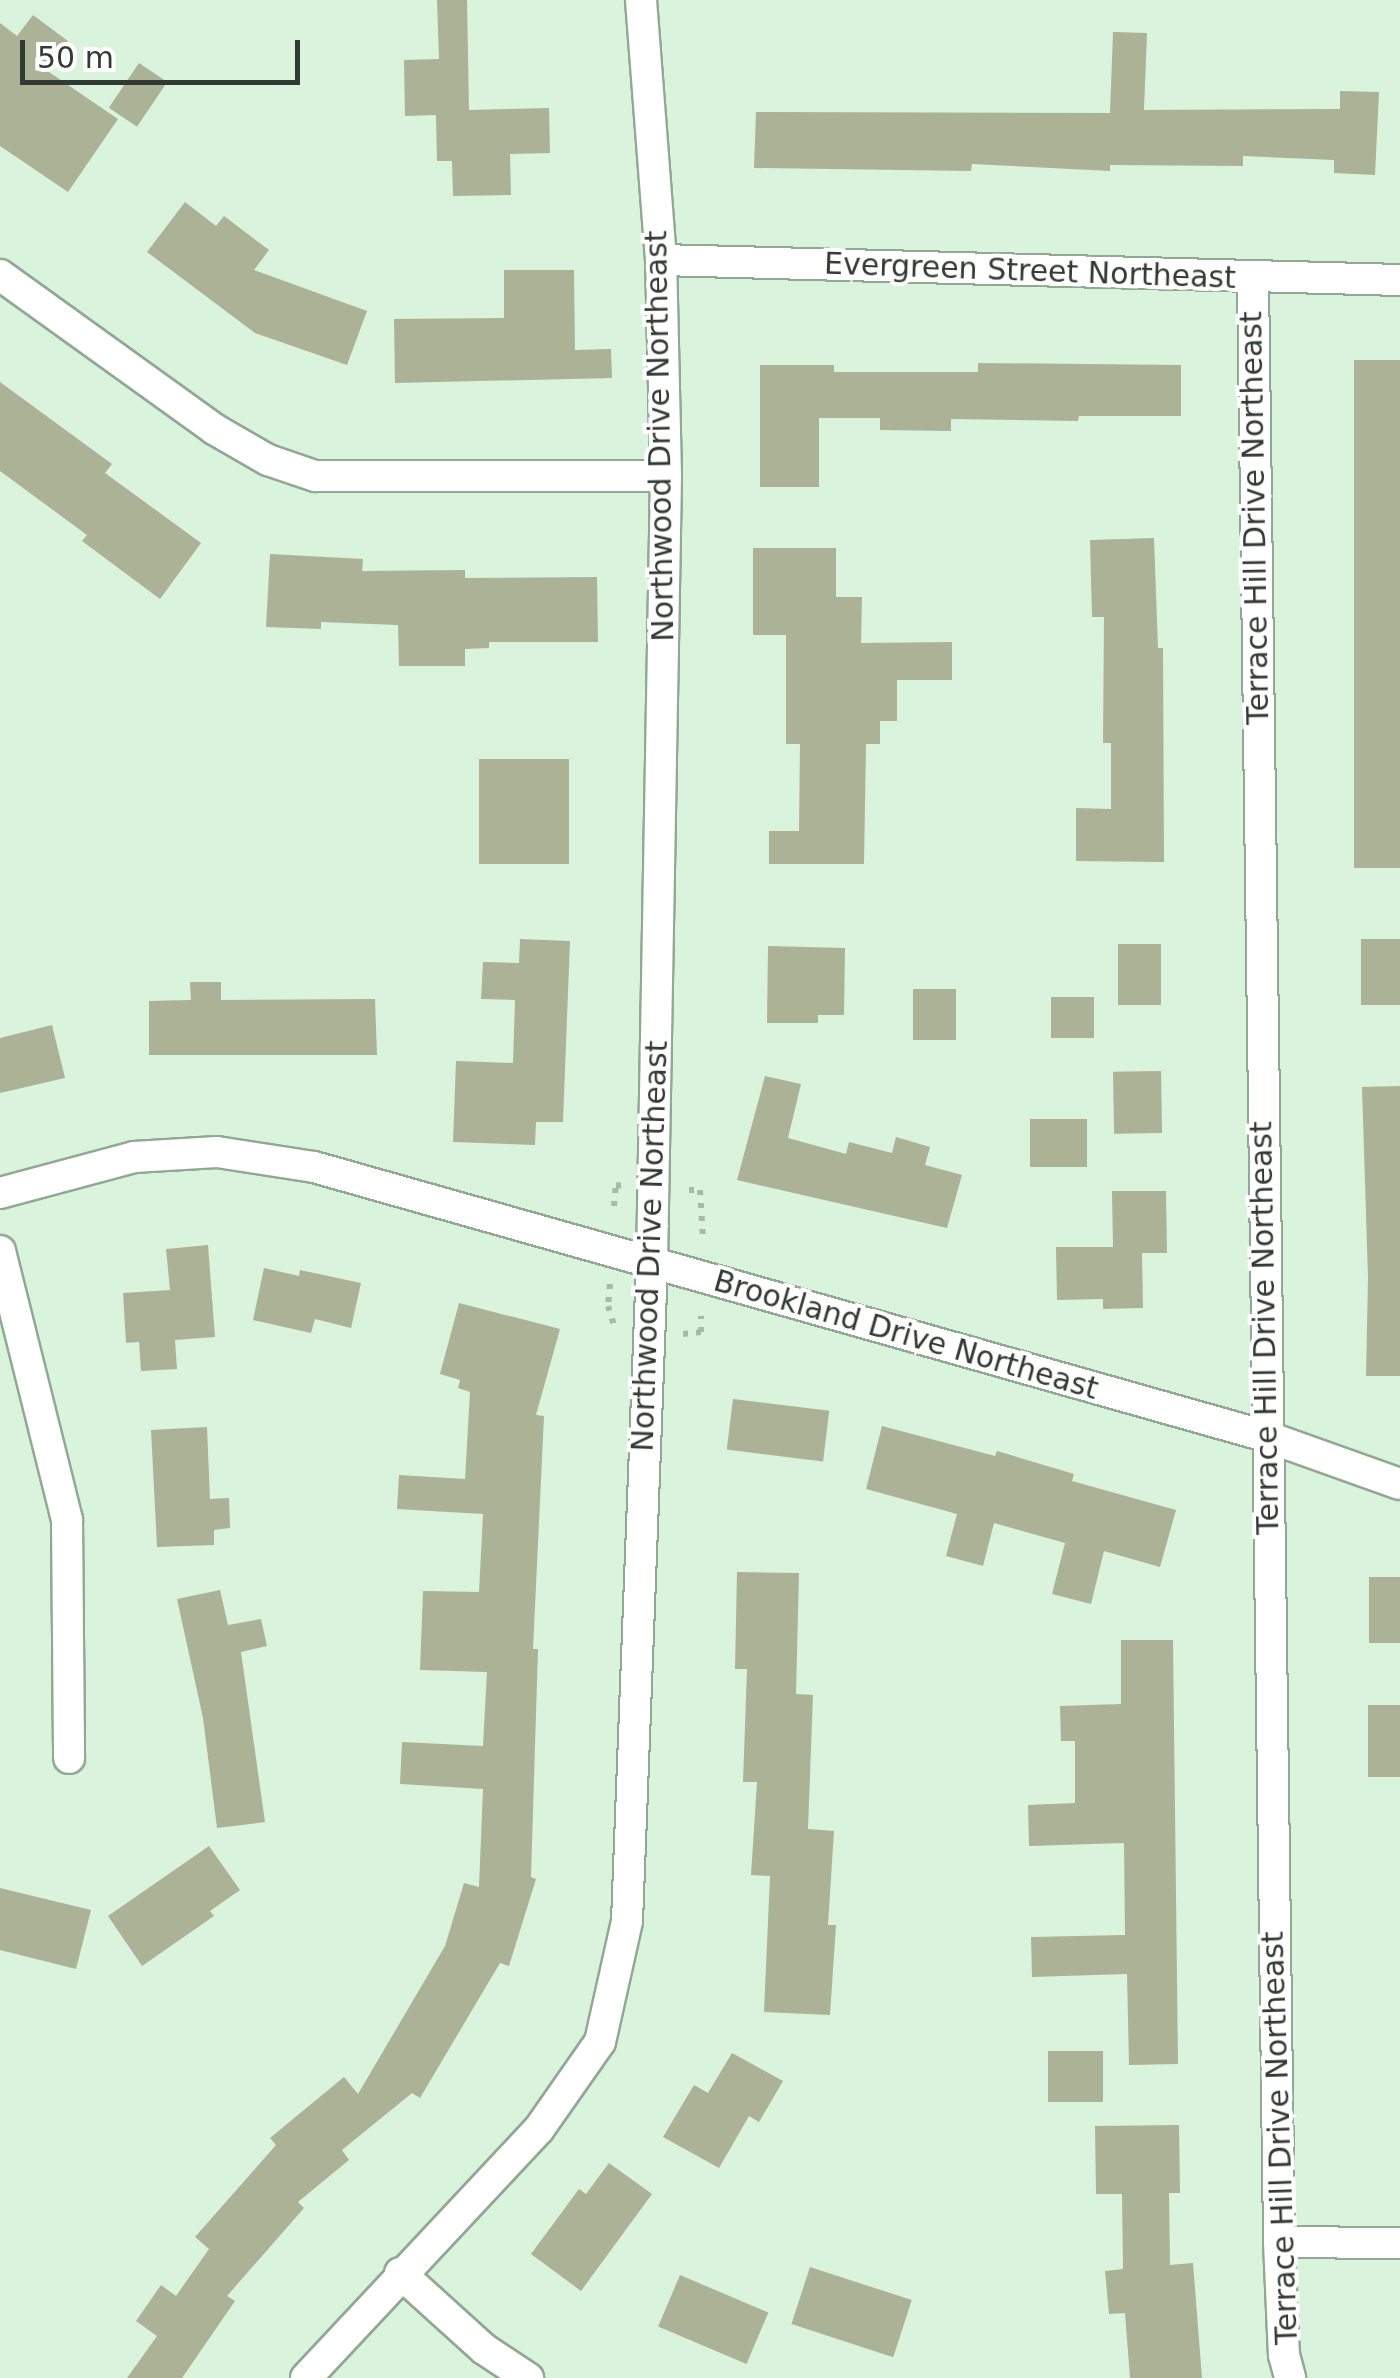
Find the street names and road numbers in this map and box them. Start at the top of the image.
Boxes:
street label: Northwood Drive Northeast [638,230,682,642]
street label: Evergreen Street Northeast [824,246,1236,296]
street label: Terrace Hill Drive Northeast [1233,311,1277,725]
street label: Northwood Drive Northeast [625,1040,675,1452]
street label: Terrace Hill Drive Northeast [1243,1121,1287,1535]
street label: Brookland Drive Northeast [710,1263,1102,1407]
street label: Terrace Hill Drive Northeast [1255,1931,1305,2345]

